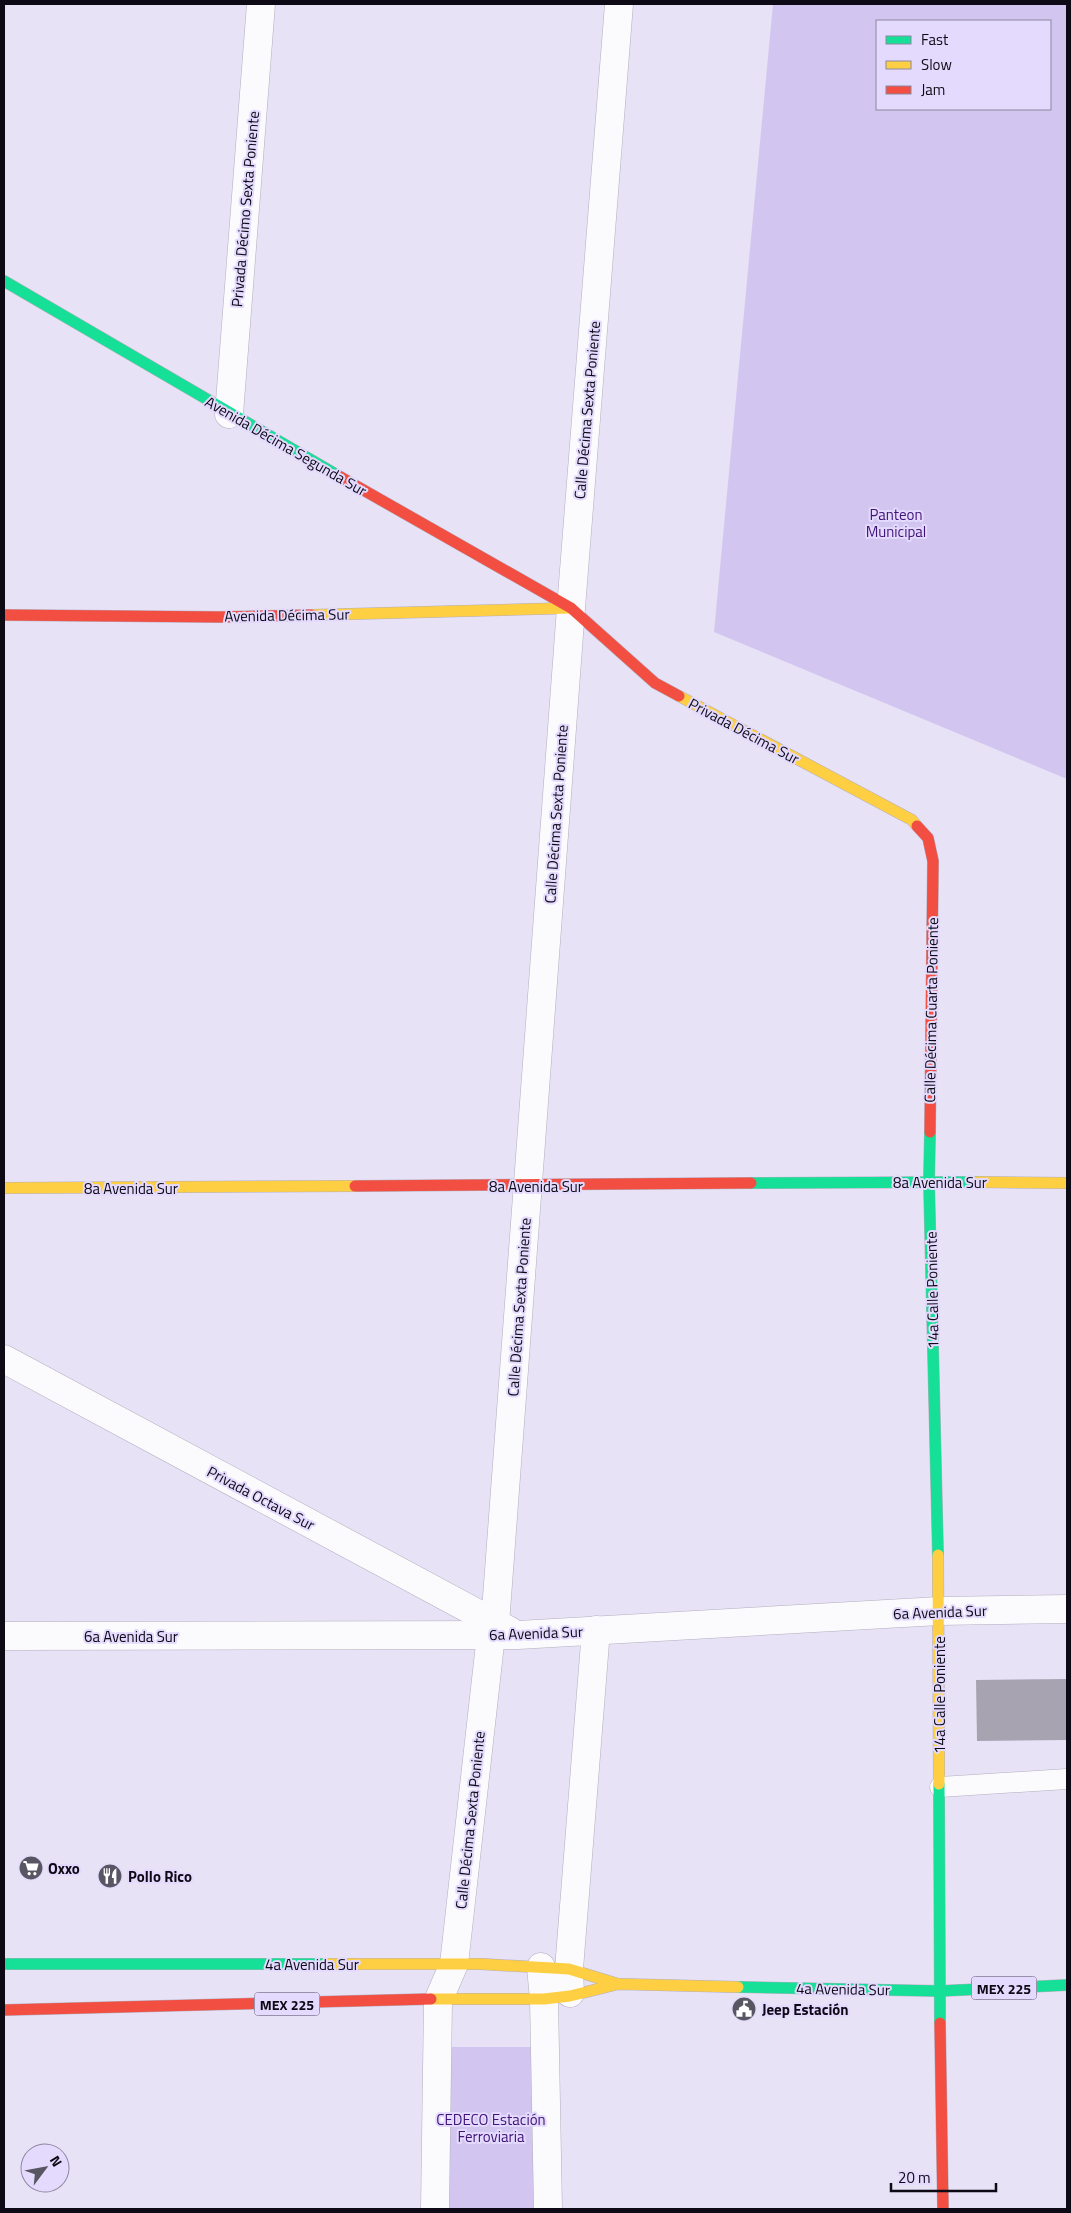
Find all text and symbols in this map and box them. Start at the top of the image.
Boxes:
legend [876,20,1051,110]
text: Fast [921,28,949,51]
text: Slow [921,53,952,76]
text: Jam [921,78,945,101]
street label: Privada Décimo Sexta Poniente [225,110,265,308]
street label: Calle Décima Sexta Poniente [568,320,606,500]
street label: Avenida Décima Segunda Sur [201,390,371,502]
park label: Panteon Municipal [866,503,926,543]
street label: Avenida Décima Sur [224,602,350,628]
street label: Privada Décima Sur [685,692,803,770]
street label: Calle Décima Sexta Poniente [538,724,574,904]
street label: Calle Décima Cuarta Poniente [918,917,944,1103]
street label: 8a Avenida Sur [893,1171,987,1194]
street label: 8a Avenida Sur [489,1175,583,1198]
street label: 8a Avenida Sur [84,1177,178,1200]
street label: Calle Décima Sexta Poniente [501,1217,537,1397]
street label: 14a Calle Poniente [919,1231,945,1349]
street label: Privada Octava Sur [203,1460,319,1536]
street label: 6a Avenida Sur [893,1599,987,1625]
street label: 6a Avenida Sur [489,1620,583,1646]
street label: 6a Avenida Sur [84,1625,178,1648]
street label: 14a Calle Poniente [928,1636,951,1754]
street label: Calle Décima Sexta Poniente [449,1730,491,1910]
supermarket icon: Oxxo [18,1855,44,1881]
place label: Oxxo [48,1857,80,1880]
restaurant icon: Pollo Rico [97,1863,123,1889]
place label: Pollo Rico [128,1865,192,1888]
street label: 4a Avenida Sur [265,1953,359,1976]
road number: MEX 225 [972,1976,1036,2000]
street label: 4a Avenida Sur [796,1977,890,2001]
road number: MEX 225 [254,1992,320,2016]
public building icon: Jeep Estación [731,1996,757,2022]
place label: Jeep Estación [762,1998,849,2021]
park label: CEDECO Estación Ferroviaria [436,2108,546,2148]
north arrow [20,2143,70,2193]
text: N [45,2151,68,2171]
scale bar [891,2160,996,2192]
text: 20 m [898,2166,931,2189]

